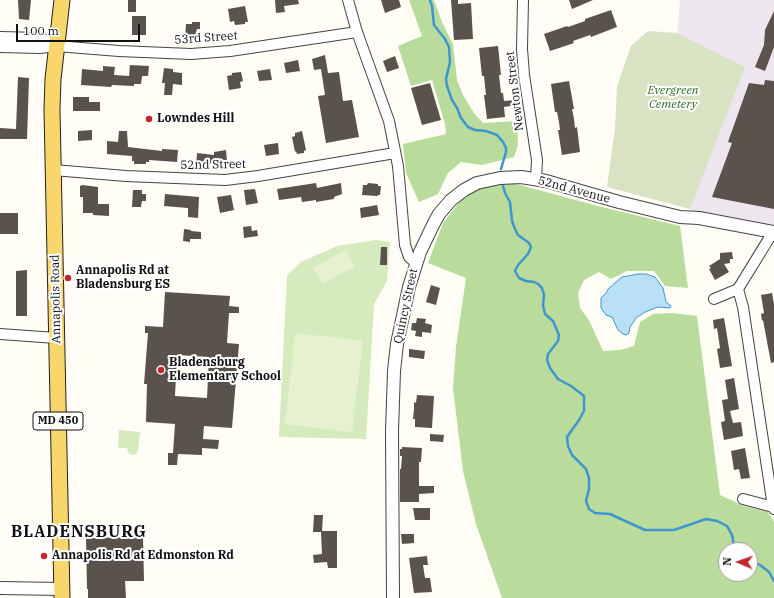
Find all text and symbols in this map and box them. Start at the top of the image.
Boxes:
scale bar [18,16,142,42]
text: 100 m [23,23,59,38]
street label: 53rd Street [174,29,238,47]
street label: Newton Street [503,50,527,132]
park label: Evergreen Cemetery [647,84,699,112]
place label: Lowndes Hill [157,112,234,126]
marker: Lowndes Hill [144,114,154,124]
street label: 52nd Street [180,157,246,173]
street label: 52nd Avenue [536,173,612,207]
street label: Annapolis Road [48,254,64,344]
place label: Annapolis Rd at Bladensburg ES [76,264,170,292]
street label: Quincy Street [391,267,421,345]
marker: Annapolis Rd at Bladensburg ES [63,273,73,283]
place label: Bladensburg Elementary School [169,356,281,384]
marker: Bladensburg Elementary School [156,365,166,375]
road number: MD 450 [33,412,83,430]
district label: BLADENSBURG [11,522,147,542]
north arrow [718,542,758,582]
place label: Annapolis Rd at Edmonston Rd [52,549,234,563]
marker: Annapolis Rd at Edmonston Rd [39,551,49,561]
text: N [720,557,734,566]

